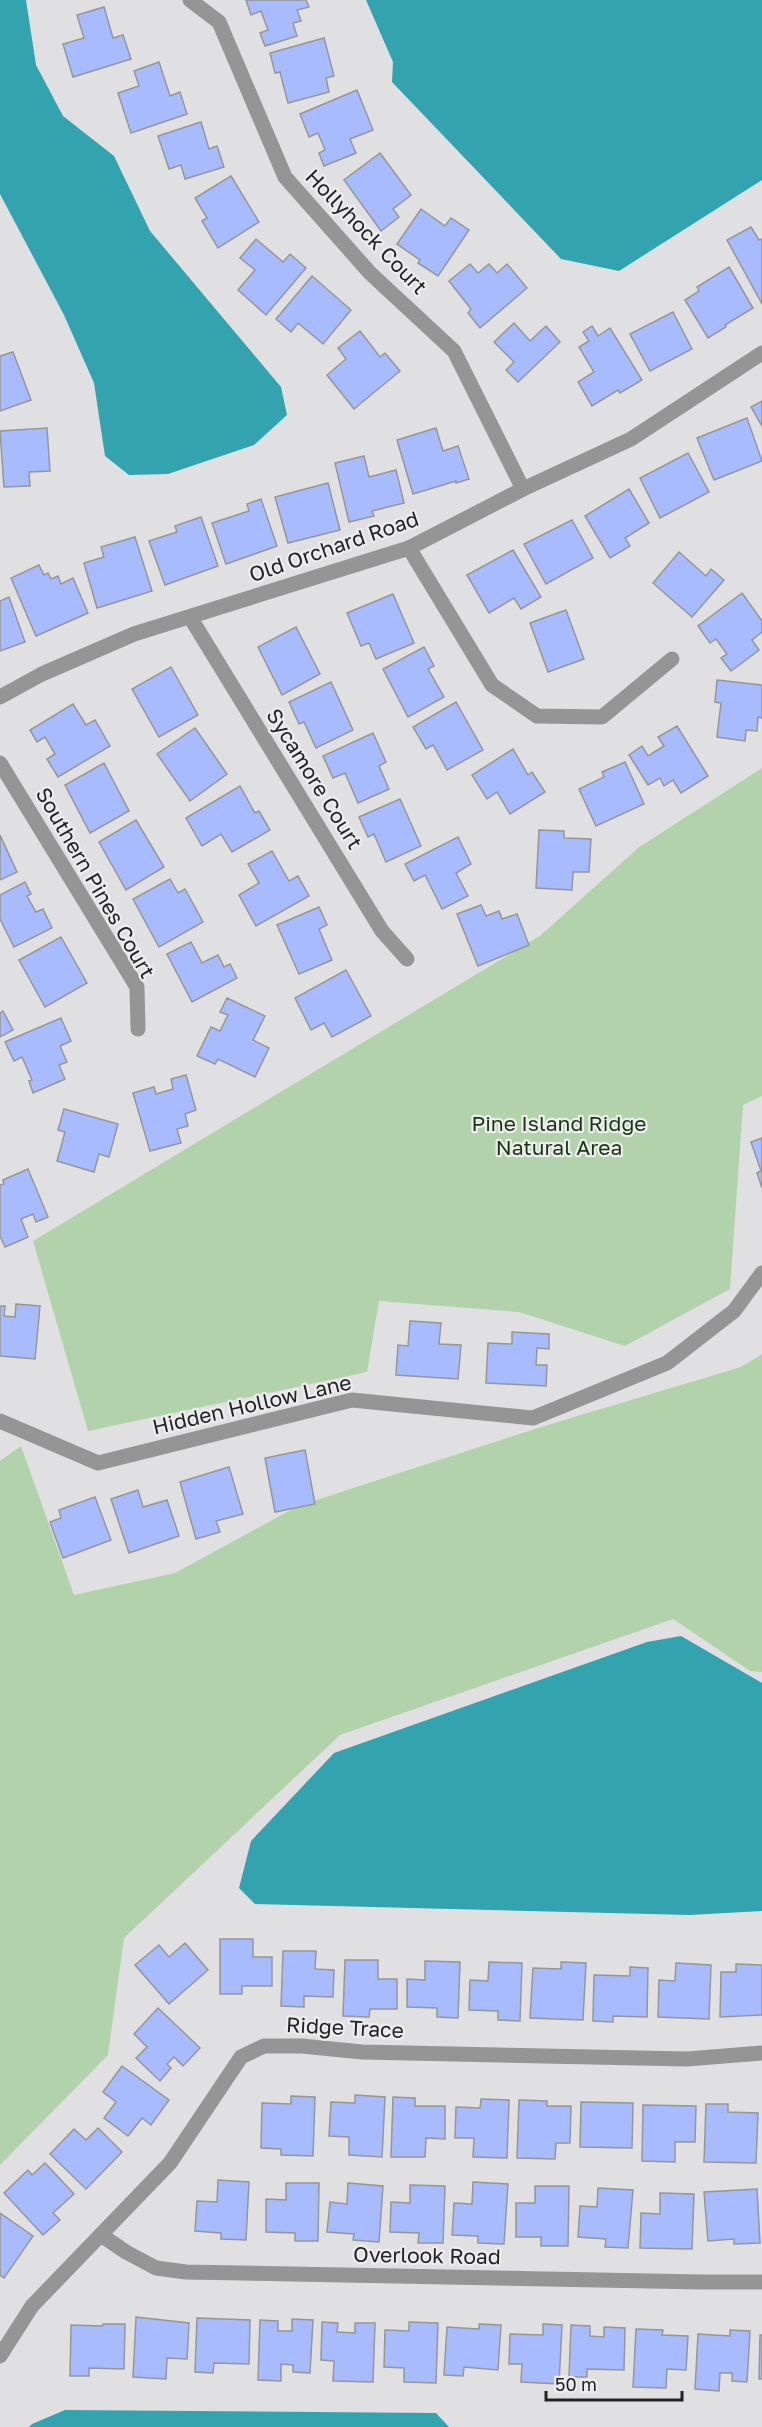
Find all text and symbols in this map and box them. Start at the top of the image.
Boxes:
street label: Hollyhock Court [300,163,433,299]
street label: Old Orchard Road [245,505,422,587]
street label: Sycamore Court [261,703,369,854]
street label: Southern Pines Court [31,782,161,983]
park label: Pine Island Ridge Natural Area [471,1110,647,1160]
street label: Hidden Hollow Lane [150,1368,354,1440]
street label: Ridge Trace [286,2011,405,2043]
street label: Overlook Road [353,2241,501,2269]
scale bar [546,2364,682,2402]
text: 50 m [555,2373,597,2395]

